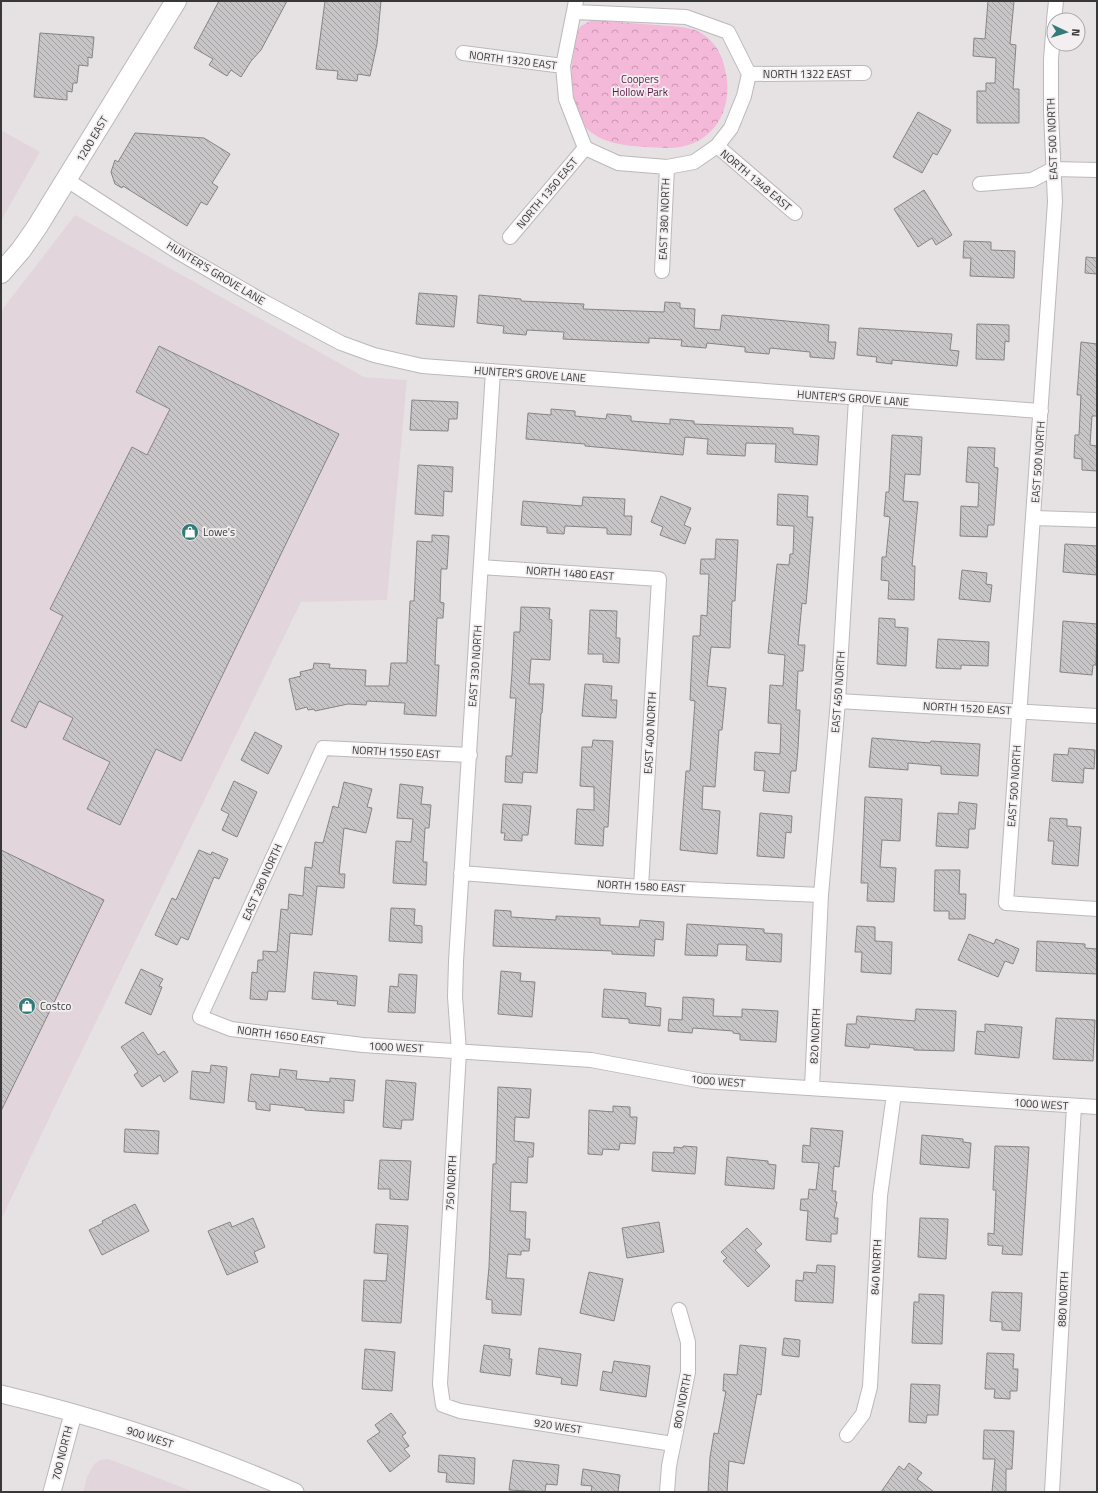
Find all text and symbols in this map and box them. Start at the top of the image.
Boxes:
north arrow [1046,12,1086,52]
text: N [1068,28,1084,37]
street label: NORTH 1320 EAST [468,47,558,73]
street label: NORTH 1322 EAST [763,66,851,82]
park label: Coopers Hollow Park [612,71,669,100]
street label: EAST 500 NORTH [1043,98,1061,180]
street label: 1200 EAST [72,113,112,165]
street label: NORTH 1348 EAST [717,145,795,215]
street label: NORTH 1350 EAST [512,154,582,232]
street label: EAST 380 NORTH [655,178,673,260]
street label: HUNTER'S GROVE LANE [164,237,268,309]
street label: HUNTER'S GROVE LANE [473,362,587,386]
street label: HUNTER'S GROVE LANE [796,386,910,410]
street label: EAST 500 NORTH [1027,420,1049,504]
shop icon: Lowe's [180,522,200,542]
place label: Lowe's [203,524,235,540]
street label: NORTH 1480 EAST [525,562,615,584]
street label: EAST 330 NORTH [464,624,486,708]
street label: EAST 450 NORTH [827,650,849,734]
street label: EAST 400 NORTH [640,692,660,774]
street label: NORTH 1520 EAST [922,698,1012,718]
street label: NORTH 1550 EAST [351,742,441,762]
street label: EAST 500 NORTH [1003,744,1025,828]
street label: EAST 280 NORTH [238,841,286,923]
street label: NORTH 1580 EAST [596,876,686,896]
shop icon: Costco [17,996,37,1016]
place label: Costco [40,998,71,1014]
street label: 820 NORTH [806,1008,824,1064]
street label: NORTH 1650 EAST [236,1022,326,1048]
street label: 1000 WEST [368,1038,424,1056]
street label: 1000 WEST [690,1071,746,1091]
street label: 1000 WEST [1013,1094,1069,1114]
street label: 750 NORTH [442,1155,460,1211]
street label: 840 NORTH [867,1239,885,1295]
street label: 880 NORTH [1054,1271,1072,1327]
street label: 800 NORTH [669,1372,695,1430]
street label: 920 WEST [533,1414,583,1438]
street label: 900 WEST [124,1422,176,1452]
street label: 700 NORTH [48,1424,76,1482]

